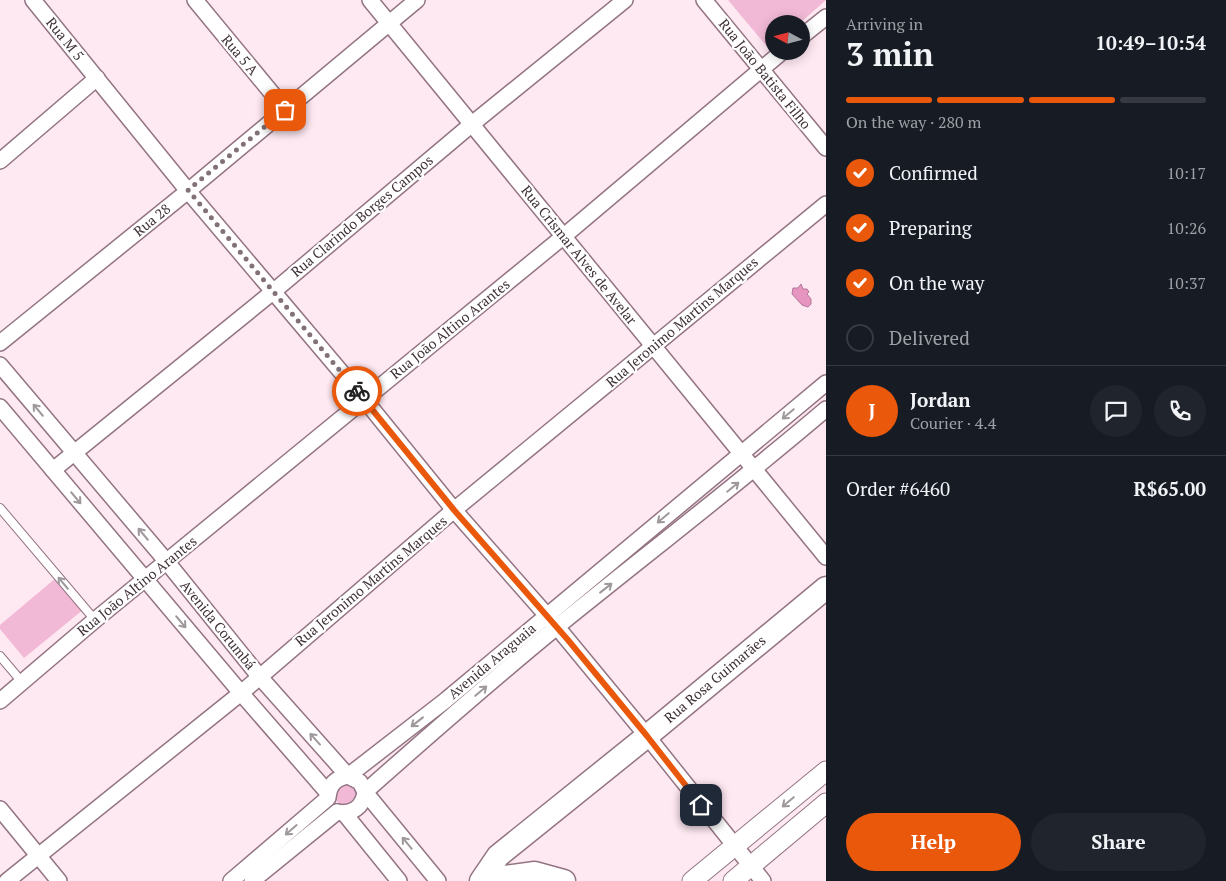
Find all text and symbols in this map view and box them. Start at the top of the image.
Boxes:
street label: Rua M 5 [42,13,89,64]
text: Arriving in [846,13,923,35]
street label: Rua João Batista Filho [715,14,816,133]
north arrow [765,15,810,60]
map controls [765,15,810,60]
street label: Rua 5 A [218,30,263,79]
text: 10:49–10:54 [1095,30,1206,55]
text: 3 min [846,33,934,75]
pin [264,89,306,131]
icon: bag [271,96,299,124]
text: On the way · 280 m [846,111,981,133]
street label: Rua Clarindo Borges Campos [287,150,437,281]
icon: check [846,159,874,187]
text: Confirmed [889,160,978,185]
text: 10:17 [1167,162,1206,184]
street label: Rua Crismar Alves de Avelar [517,181,642,329]
street label: Rua 28 [129,199,174,240]
icon: check [846,214,874,242]
text: Preparing [889,215,972,240]
text: 10:26 [1167,217,1206,239]
street label: Rua Jeronimo Martins Marques [602,252,762,391]
icon: check [846,269,874,297]
text: On the way [889,270,984,295]
text: 10:37 [1167,272,1206,294]
street label: Rua João Altino Arantes [386,274,514,383]
text: Delivered [889,325,970,350]
courier [332,366,382,416]
icon: bike [343,377,371,405]
button: chat [1090,385,1142,437]
button: phone [1154,385,1206,437]
text: Jordan [910,387,971,412]
text: J [869,398,875,423]
one-way arrow [33,404,44,417]
one-way arrow [782,409,795,420]
text: Courier · 4.4 [910,412,996,434]
text: Order #6460 [846,476,950,501]
text: R$65.00 [1133,476,1206,501]
one-way arrow [727,481,740,492]
one-way arrow [71,491,82,504]
street label: Rua Jeronimo Martins Marques [291,511,451,650]
one-way arrow [657,512,670,524]
one-way arrow [138,528,149,541]
street label: Rua João Altino Arantes [73,531,201,640]
one-way arrow [58,576,69,589]
street label: Avenida Corumbá [176,576,260,673]
one-way arrow [599,582,612,593]
one-way arrow [175,616,186,629]
street label: Avenida Araguaia [444,618,539,703]
street label: Rua Rosa Guimarães [660,631,769,727]
one-way arrow [474,685,487,696]
one-way arrow [411,717,424,728]
one-way arrow [310,733,321,746]
pin [680,784,722,826]
icon: home [687,791,715,819]
one-way arrow [782,796,795,807]
button: Help [846,813,1021,871]
button: Share [1031,813,1206,871]
one-way arrow [284,824,297,835]
one-way arrow [401,837,412,850]

